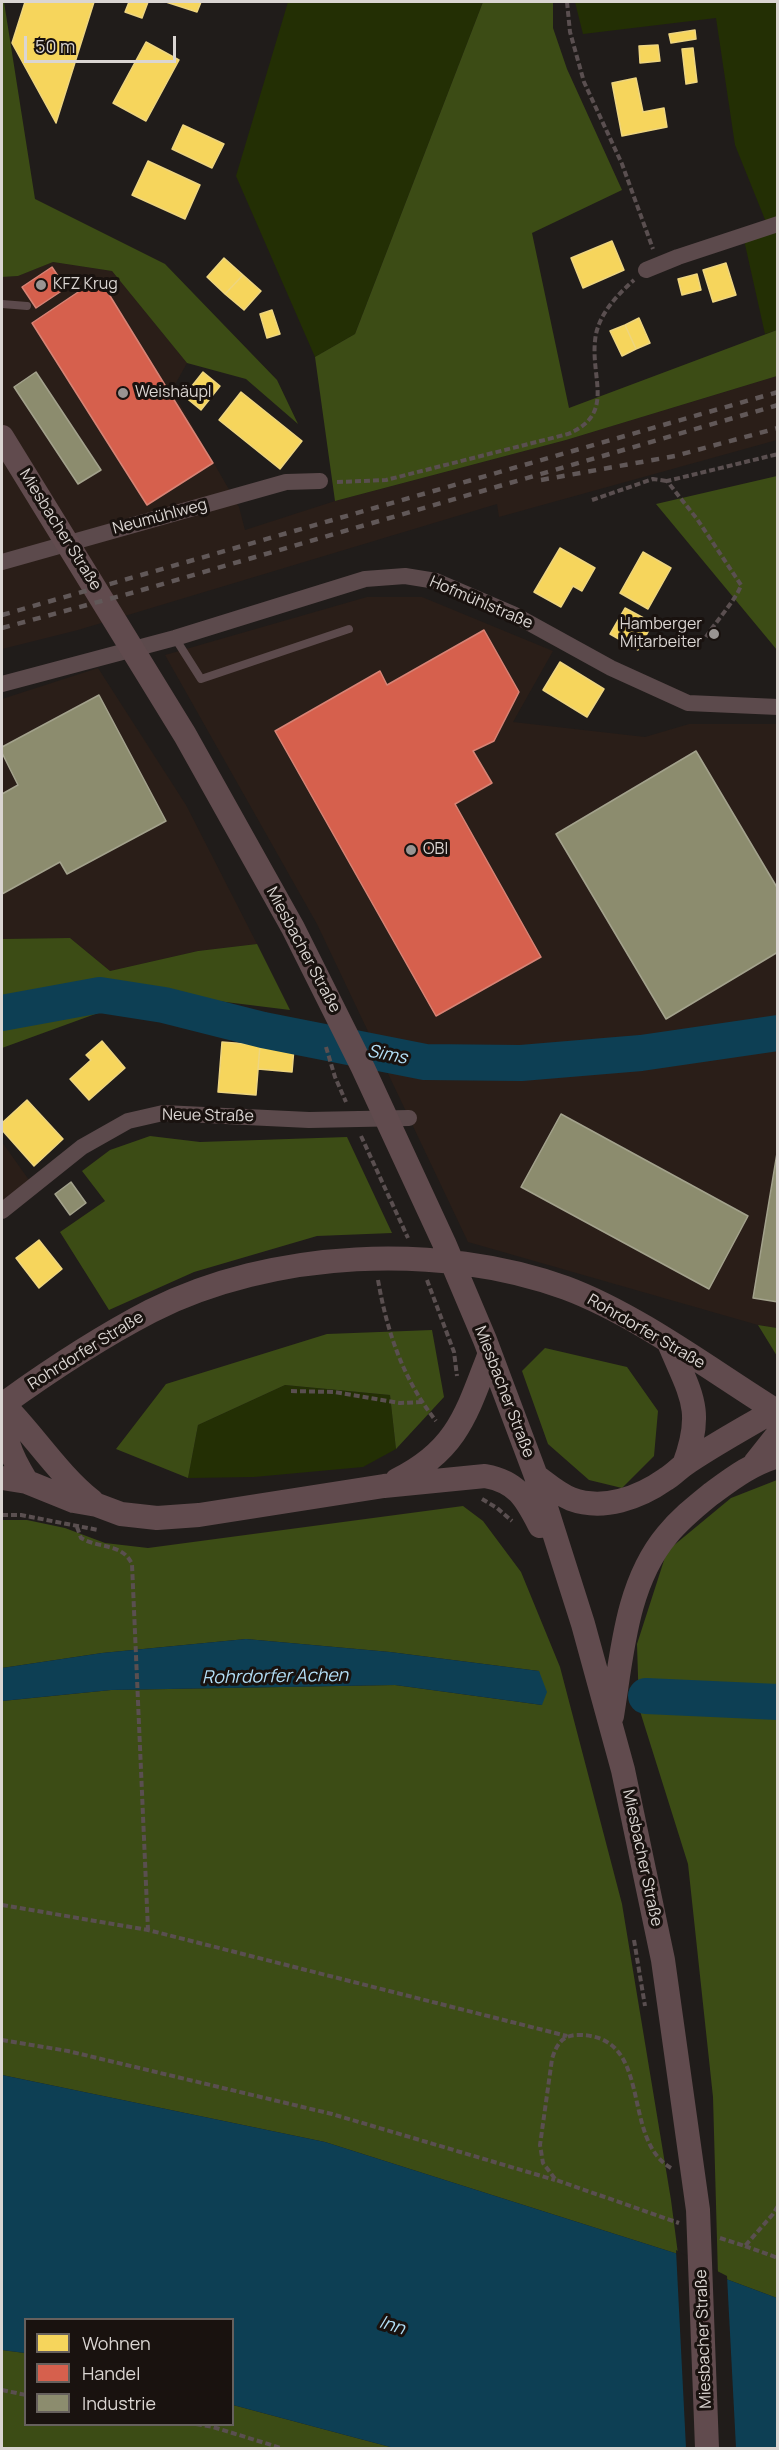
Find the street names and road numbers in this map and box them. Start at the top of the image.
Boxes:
street label: Miesbacher Straße [15,466,105,594]
street label: Neumühlweg [111,495,209,539]
street label: Hofmühlstraße [426,573,536,633]
street label: Miesbacher Straße [262,884,344,1016]
street label: Neue Straße [162,1106,254,1126]
street label: Rohrdorfer Straße [584,1291,708,1373]
street label: Rohrdorfer Straße [25,1308,147,1394]
street label: Miesbacher Straße [470,1323,538,1461]
street label: Miesbacher Straße [618,1788,666,1928]
street label: Miesbacher Straße [692,2269,716,2409]

